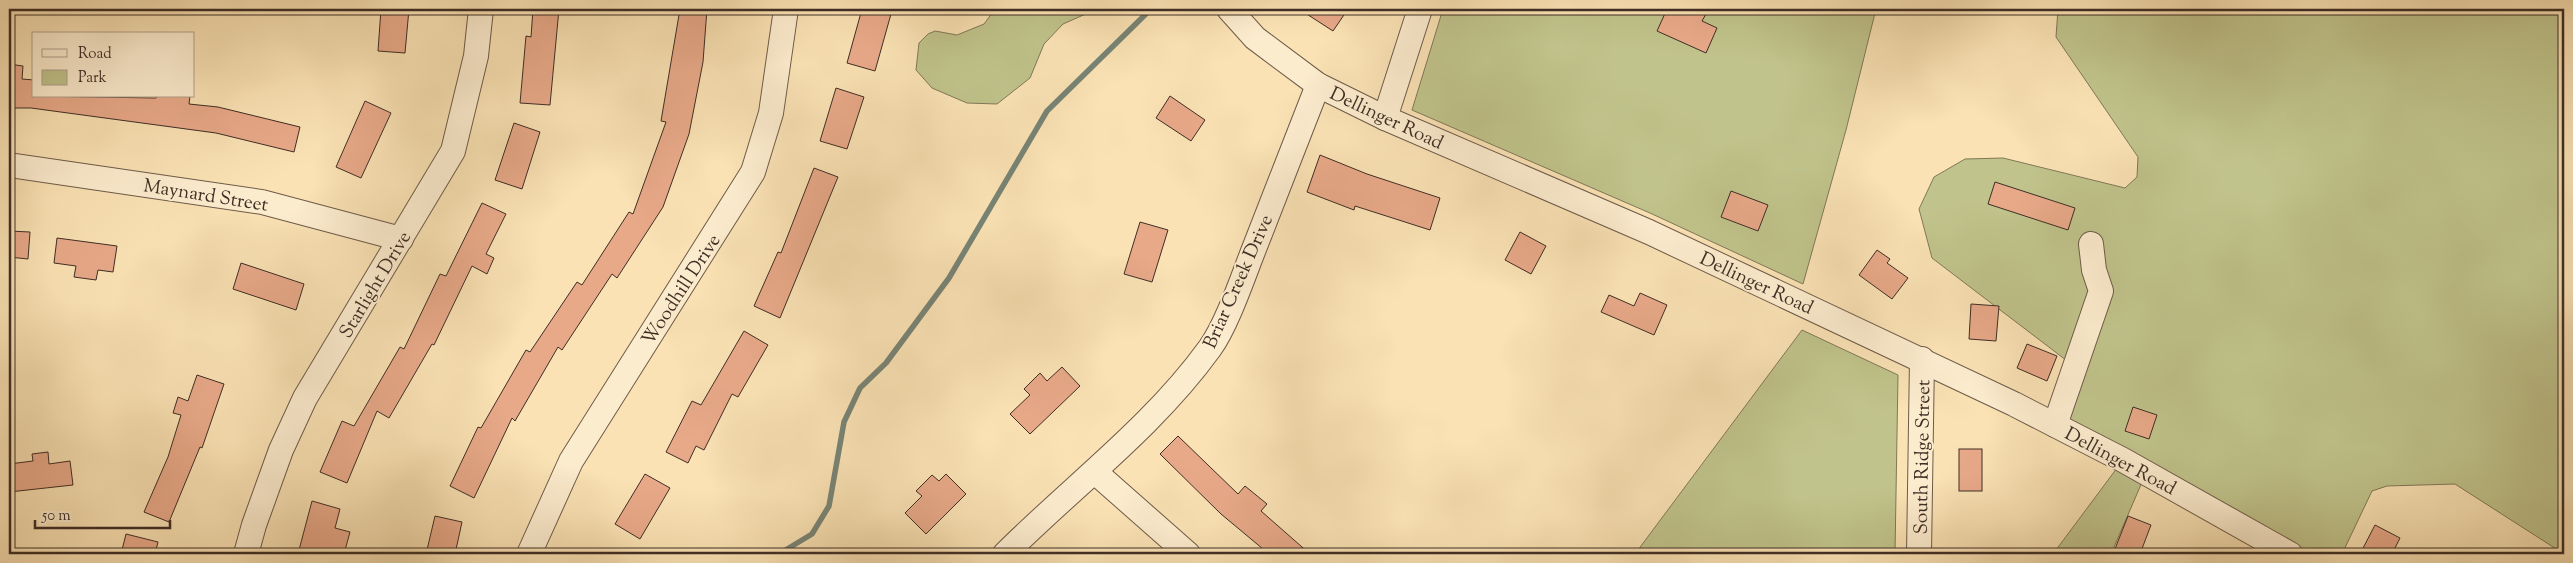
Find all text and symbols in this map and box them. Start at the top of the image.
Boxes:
legend [32,32,195,98]
text: Road [78,44,112,65]
text: Park [78,68,107,89]
street label: Dellinger Road [1325,81,1448,158]
street label: Maynard Street [141,173,270,220]
street label: Briar Creek Drive [1198,211,1281,353]
street label: Starlight Drive [334,227,419,344]
street label: Woodhill Drive [636,229,728,351]
street label: Dellinger Road [1695,246,1818,323]
street label: South Ridge Street [1909,379,1938,535]
street label: Dellinger Road [2059,421,2181,503]
scale bar [35,498,170,530]
text: 50 m [41,506,71,527]

